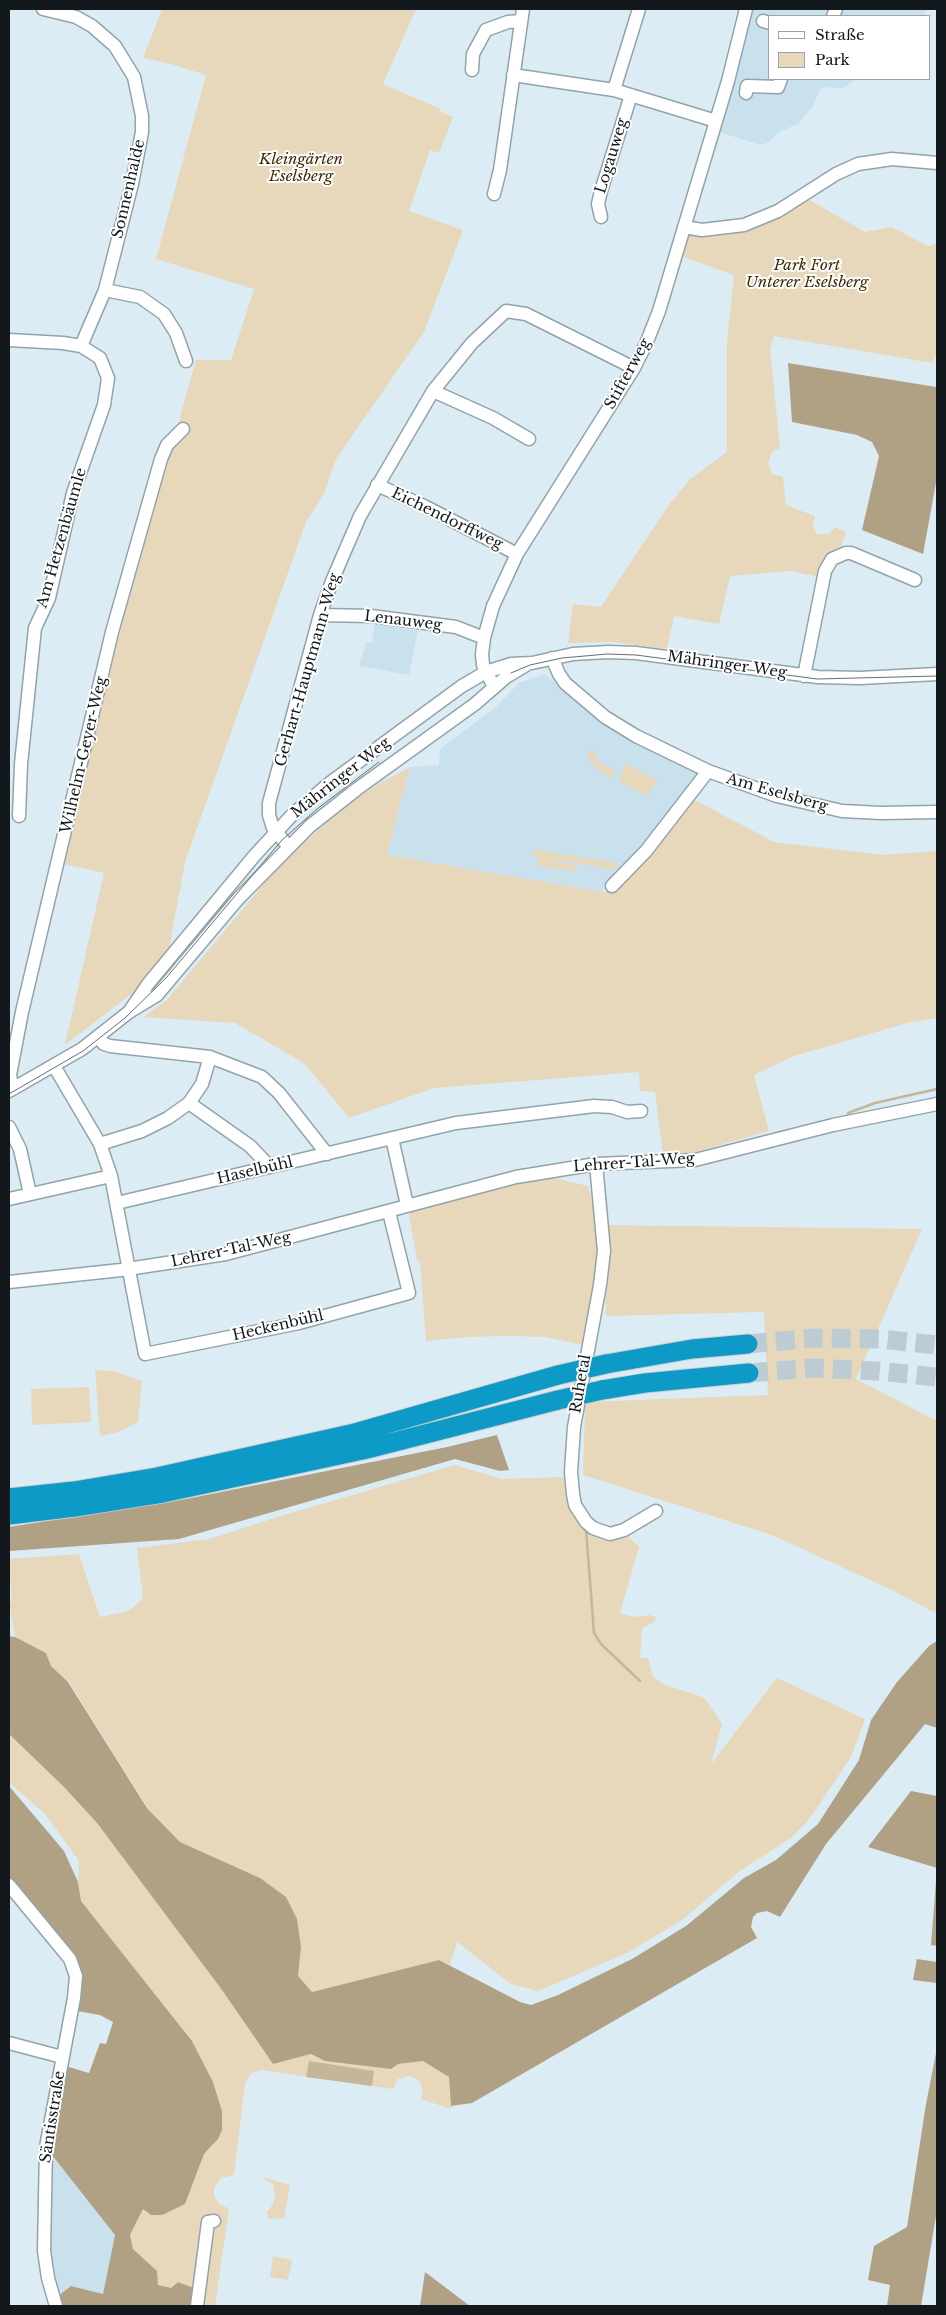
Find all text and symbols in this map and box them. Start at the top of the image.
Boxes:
legend [768,15,931,80]
text: Straße [815,25,865,44]
text: Park [815,50,850,69]
street label: Logauweg [592,116,632,196]
street label: Sonnenhalde [109,138,149,240]
park label: Kleingärten Eselsberg [259,151,343,186]
park label: Park Fort Unterer Eselsberg [746,257,868,292]
street label: Stifterweg [601,335,655,413]
street label: Am Hetzenbäumle [33,466,91,610]
street label: Eichendorffweg [388,484,506,554]
street label: Gerhart-Hauptmann-Weg [272,571,344,769]
street label: Lenauweg [363,607,443,635]
street label: Mähringer Weg [666,648,788,682]
street label: Wilhelm-Geyer-Weg [57,675,111,835]
street label: Mähringer Weg [288,734,394,822]
street label: Am Eselsberg [724,770,830,816]
street label: Lehrer-Tal-Weg [573,1150,695,1176]
street label: Haselbühl [215,1154,295,1188]
street label: Lehrer-Tal-Weg [170,1229,292,1271]
street label: Heckenbühl [231,1307,325,1345]
street label: Ruhetal [567,1353,595,1415]
street label: Säntisstraße [37,2070,69,2164]

